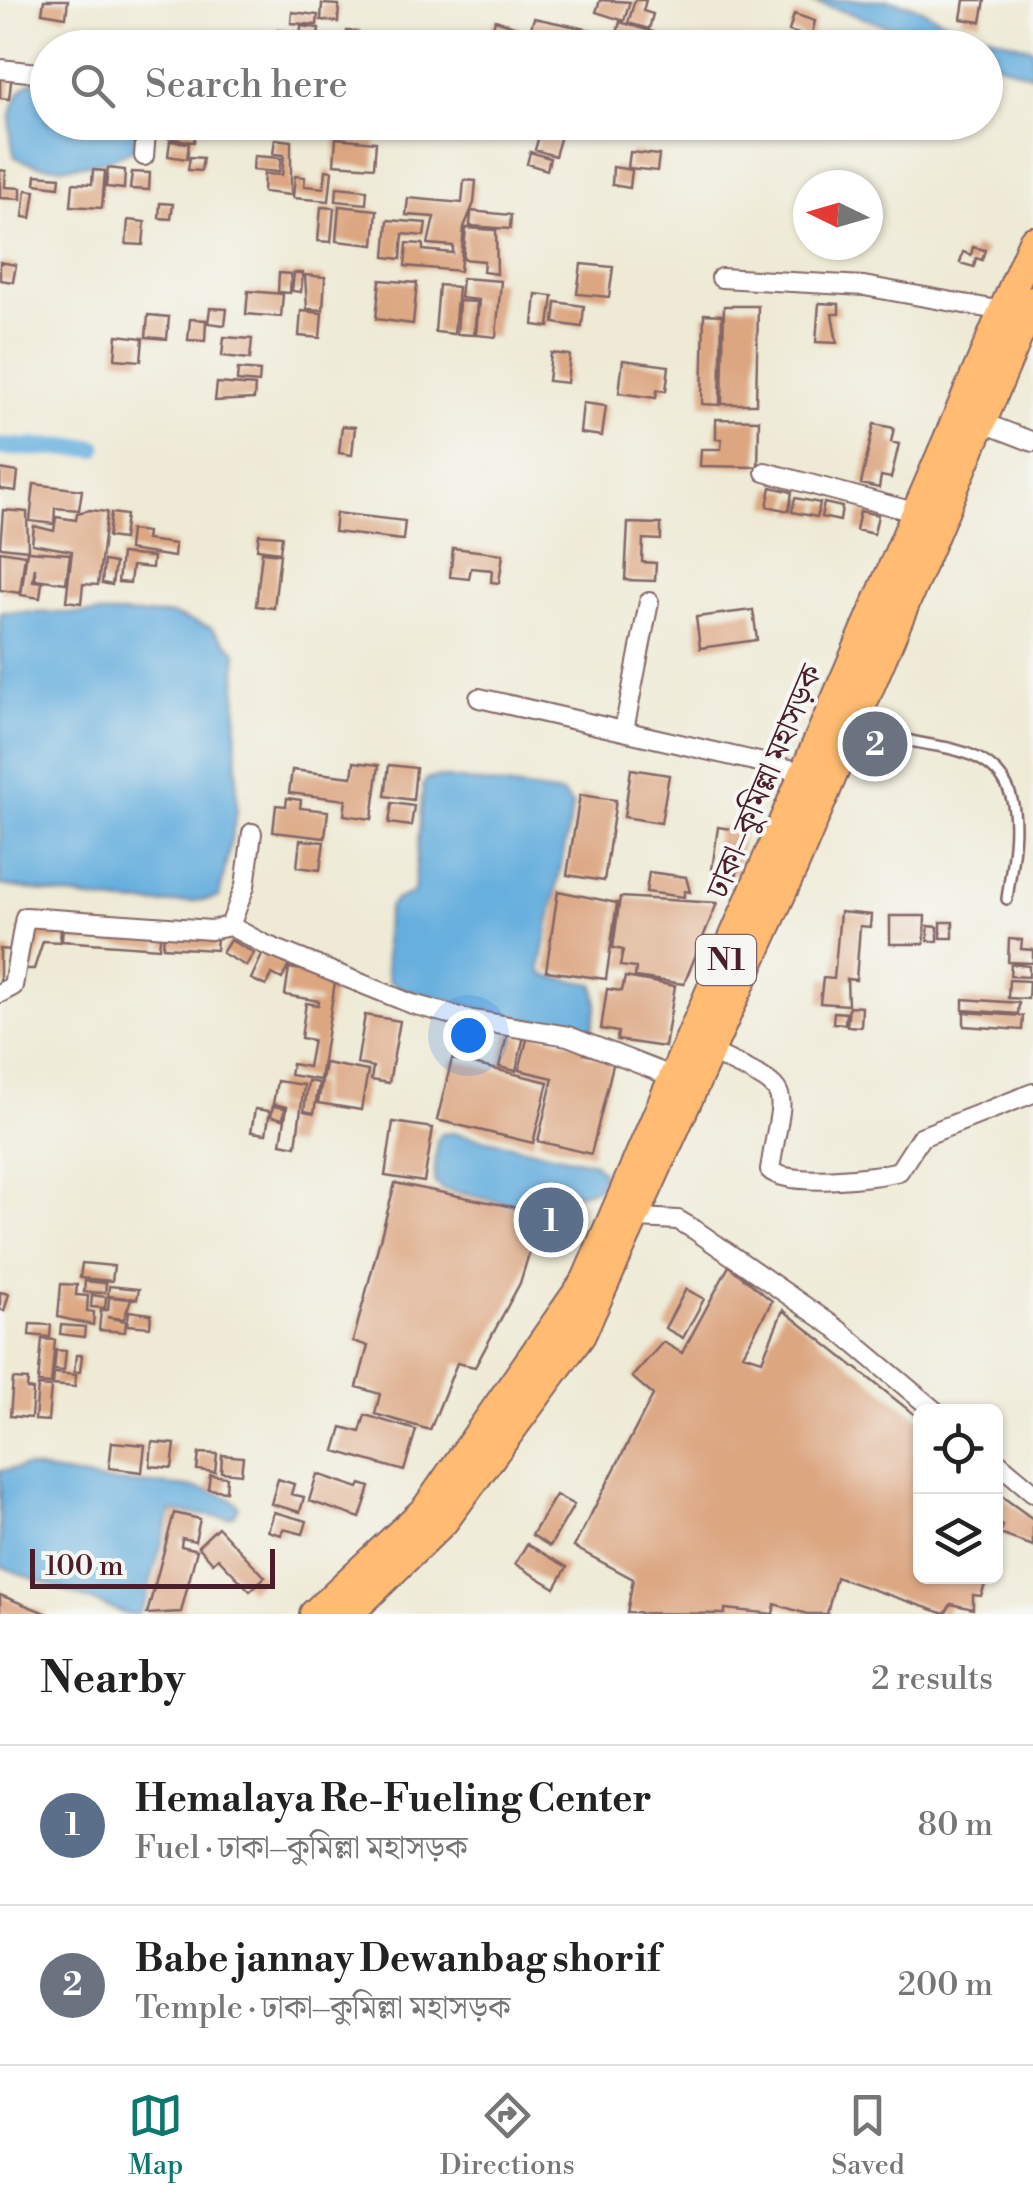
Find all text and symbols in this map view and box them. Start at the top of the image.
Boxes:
search box [30,30,1003,140]
icon: search [65,58,120,113]
text: Search here [145,62,348,109]
north arrow [793,170,883,260]
street label: ঢাকা–কুমিল্লা মহাসড়ক [697,657,833,905]
pin: 2 [842,706,908,782]
road number: N1 [696,935,756,985]
your location [443,1010,494,1061]
pin: 1 [518,1182,584,1258]
map controls [913,1404,1003,1584]
button: locate [913,1404,1003,1494]
button: layers [913,1494,1003,1584]
scale bar [30,1544,275,1588]
text: 100 m [45,1549,124,1584]
text: Nearby [40,1653,185,1706]
text: 2 results [871,1659,993,1699]
text: Hemalaya Re-Fueling Center [135,1776,652,1823]
text: 1 [65,1805,80,1845]
text: 80 m [918,1805,993,1845]
text: Fuel · ঢাকা–কুমিল্লা মহাসড়ক [135,1828,467,1868]
text: Babe jannay Dewanbag shorif [135,1936,660,1983]
text: 2 [62,1965,83,2005]
text: 200 m [898,1965,993,2005]
text: Temple · ঢাকা–কুমিল্লা মহাসড়ক [135,1988,511,2028]
tab: Map [128,2088,183,2183]
tab: Directions [440,2088,575,2183]
tab: Saved [831,2088,905,2183]

